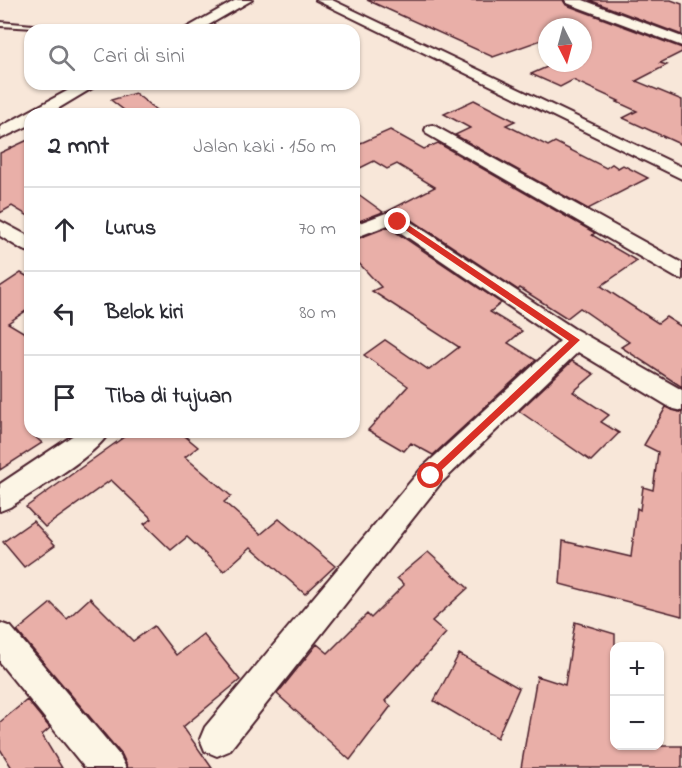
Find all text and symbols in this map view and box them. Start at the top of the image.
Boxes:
north arrow [538,18,592,72]
search box [24,24,360,90]
icon: search [45,41,78,74]
text: Cari di sini [93,41,185,73]
text: 2 mnt [48,128,109,166]
text: Jalan kaki · 150 m [193,133,336,162]
route end [384,208,410,234]
icon: ahead [48,213,81,246]
text: Lurus [105,213,156,245]
text: 70 m [299,215,336,244]
icon: left [48,297,81,330]
text: Belok kiri [105,297,184,329]
text: 80 m [299,299,336,328]
icon: arrive [48,381,81,414]
text: Tiba di tujuan [105,381,232,413]
route start [417,462,443,488]
map controls [610,642,664,750]
button: + [610,642,664,696]
button: − [610,696,664,750]

